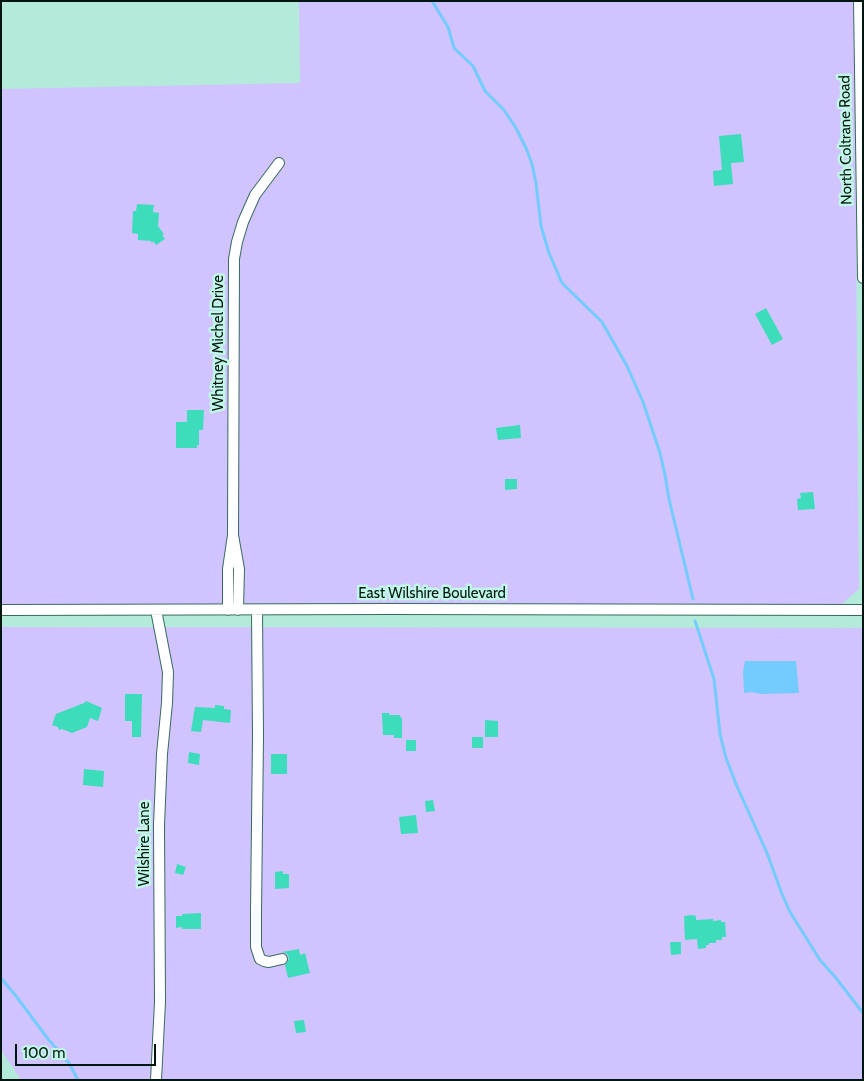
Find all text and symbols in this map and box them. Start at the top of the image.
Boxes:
street label: North Coltrane Road [836,75,856,205]
street label: Whitney Michel Drive [210,275,228,411]
street label: East Wilshire Boulevard [358,585,506,603]
street label: Wilshire Lane [136,802,154,886]
scale bar [18,1034,159,1066]
text: 100 m [23,1044,65,1062]

